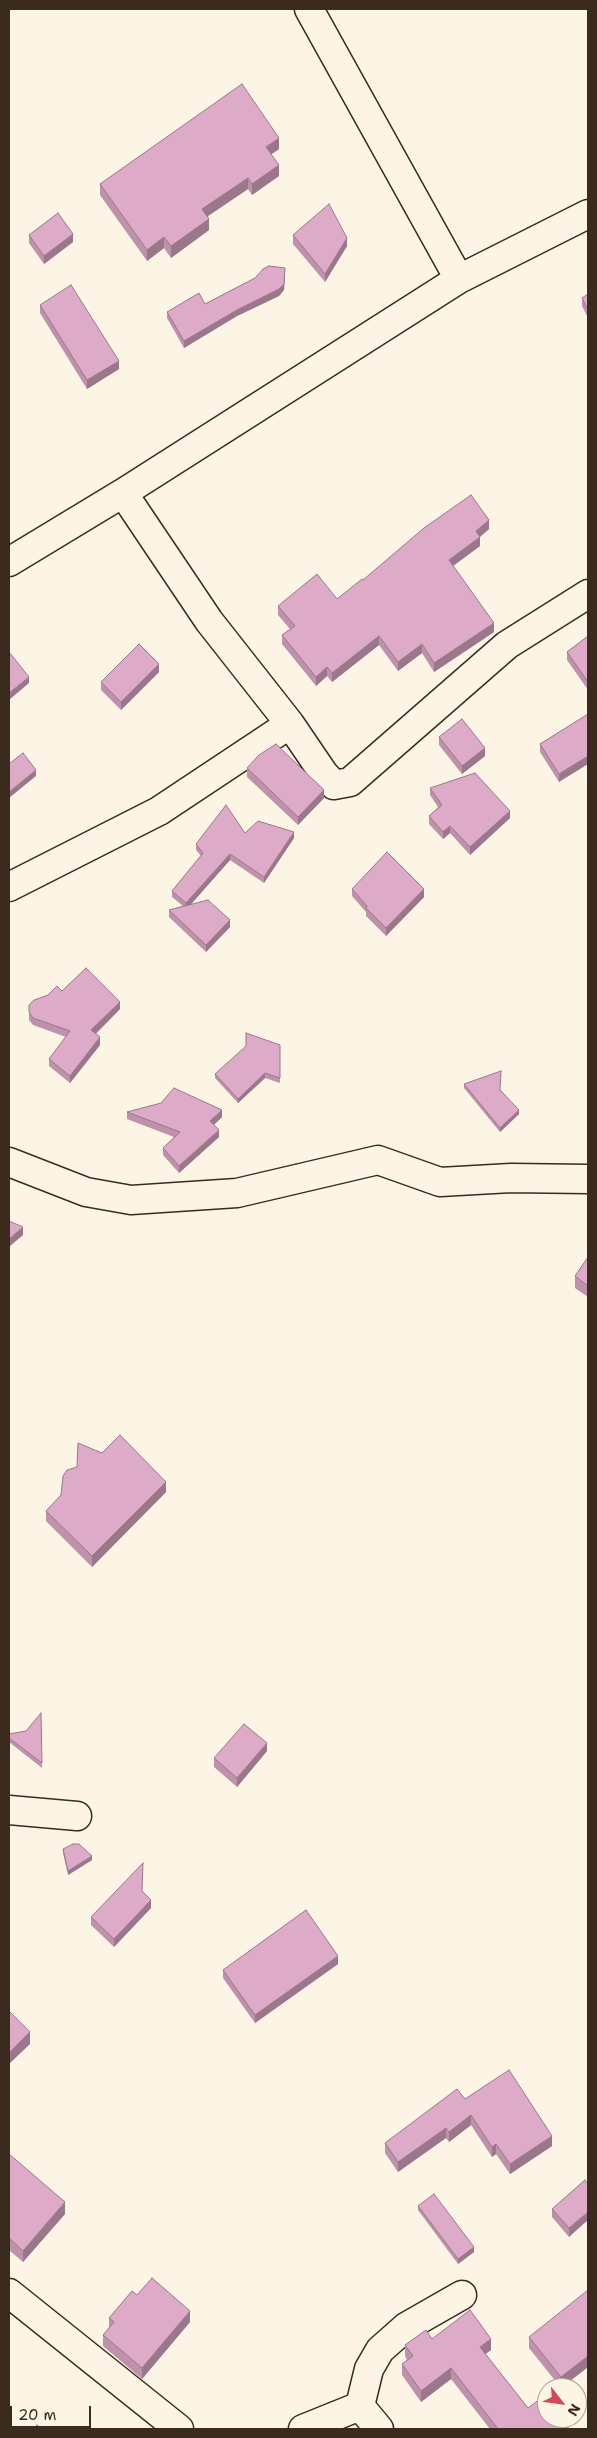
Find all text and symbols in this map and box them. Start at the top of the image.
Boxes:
north arrow [537,2378,587,2428]
scale bar [12,2396,94,2428]
text: N [564,2401,585,2419]
text: 20 m [18,2405,57,2425]

